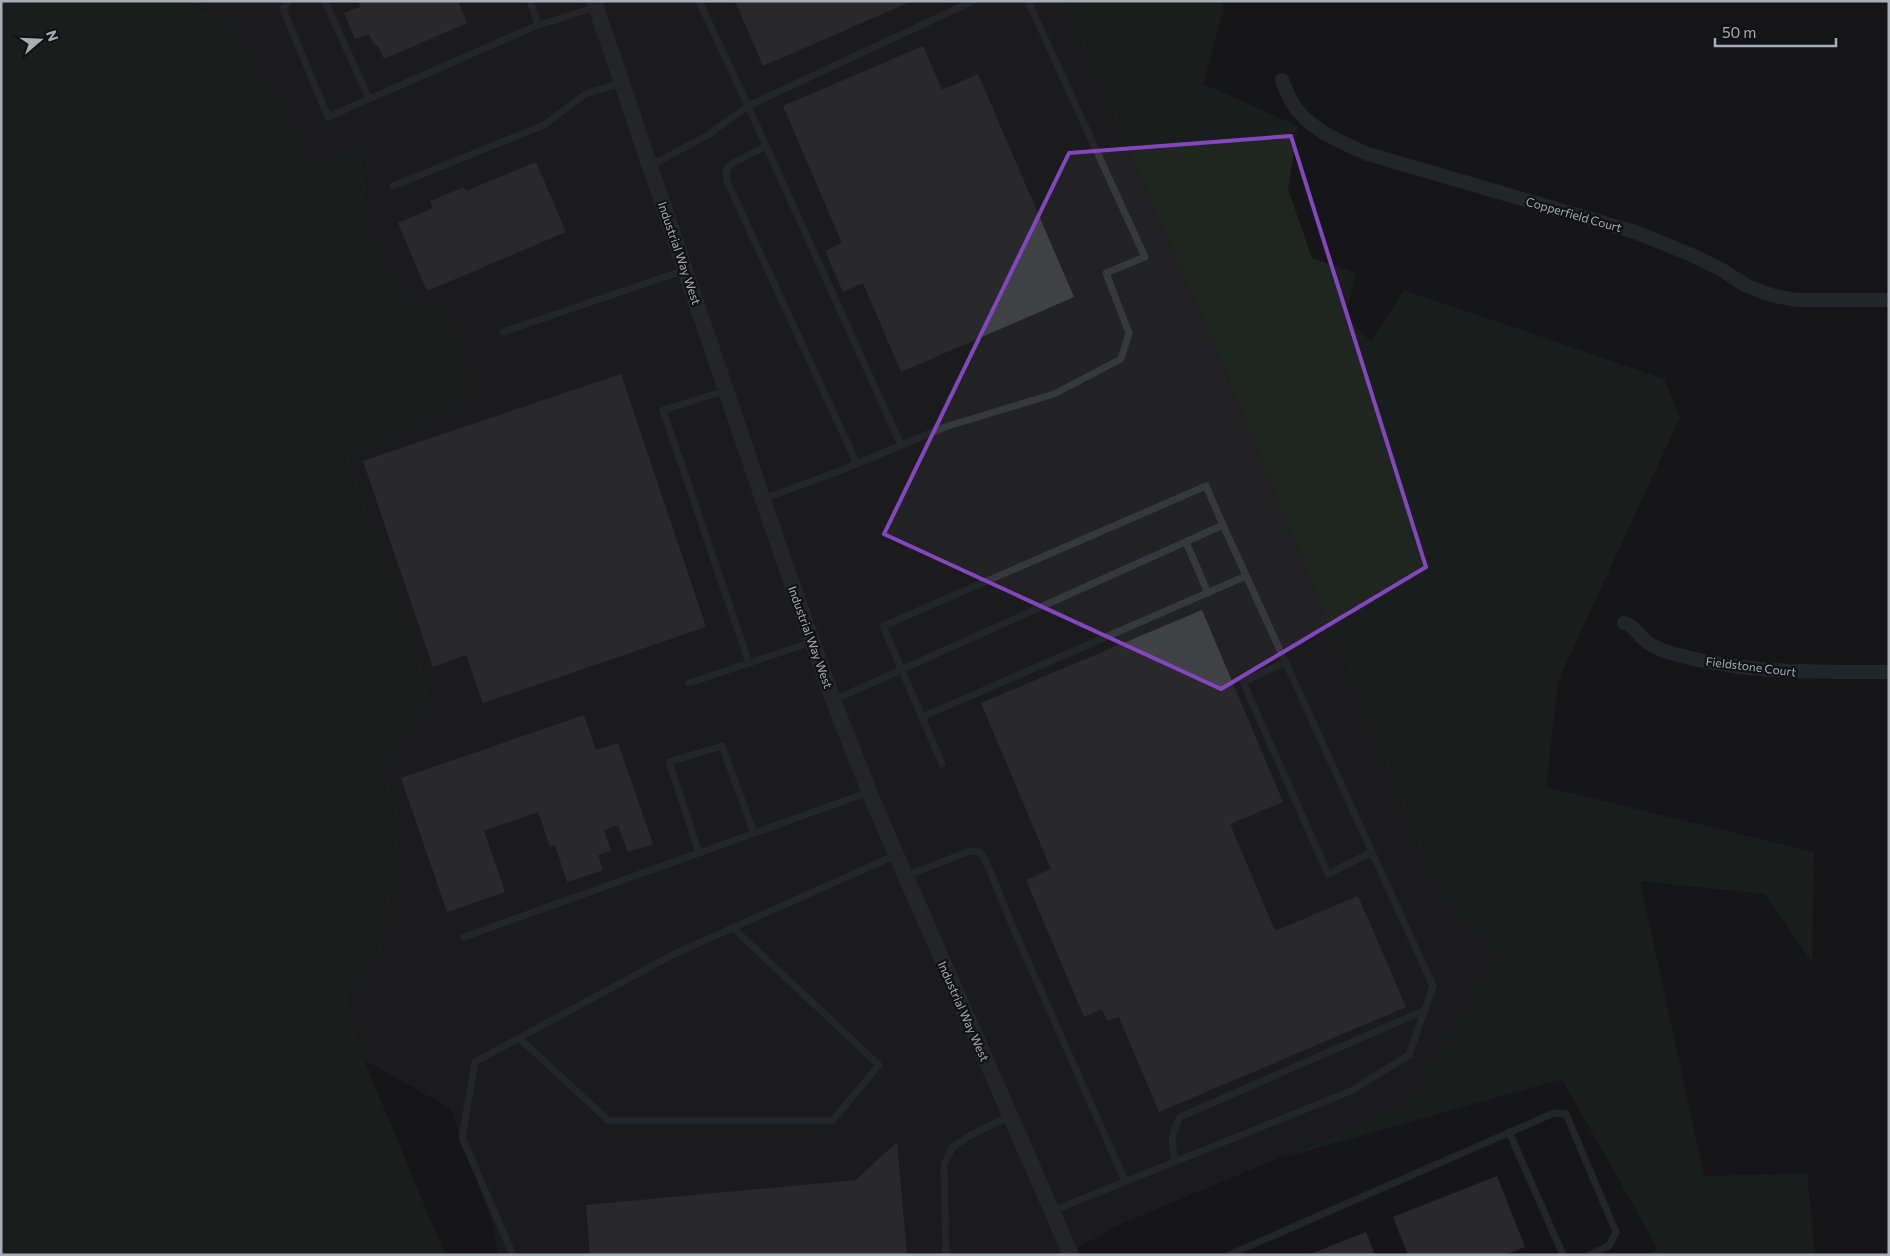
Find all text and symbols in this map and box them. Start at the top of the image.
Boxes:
north arrow [15,15,65,65]
scale bar [1715,15,1836,47]
text: 50 m [1722,23,1756,41]
text: N [43,28,63,43]
street label: Copperfield Court [1525,194,1624,234]
street label: Industrial Way West [656,200,704,306]
street label: Industrial Way West [786,584,836,690]
street label: Fieldstone Court [1705,654,1797,679]
street label: Industrial Way West [936,959,992,1063]

